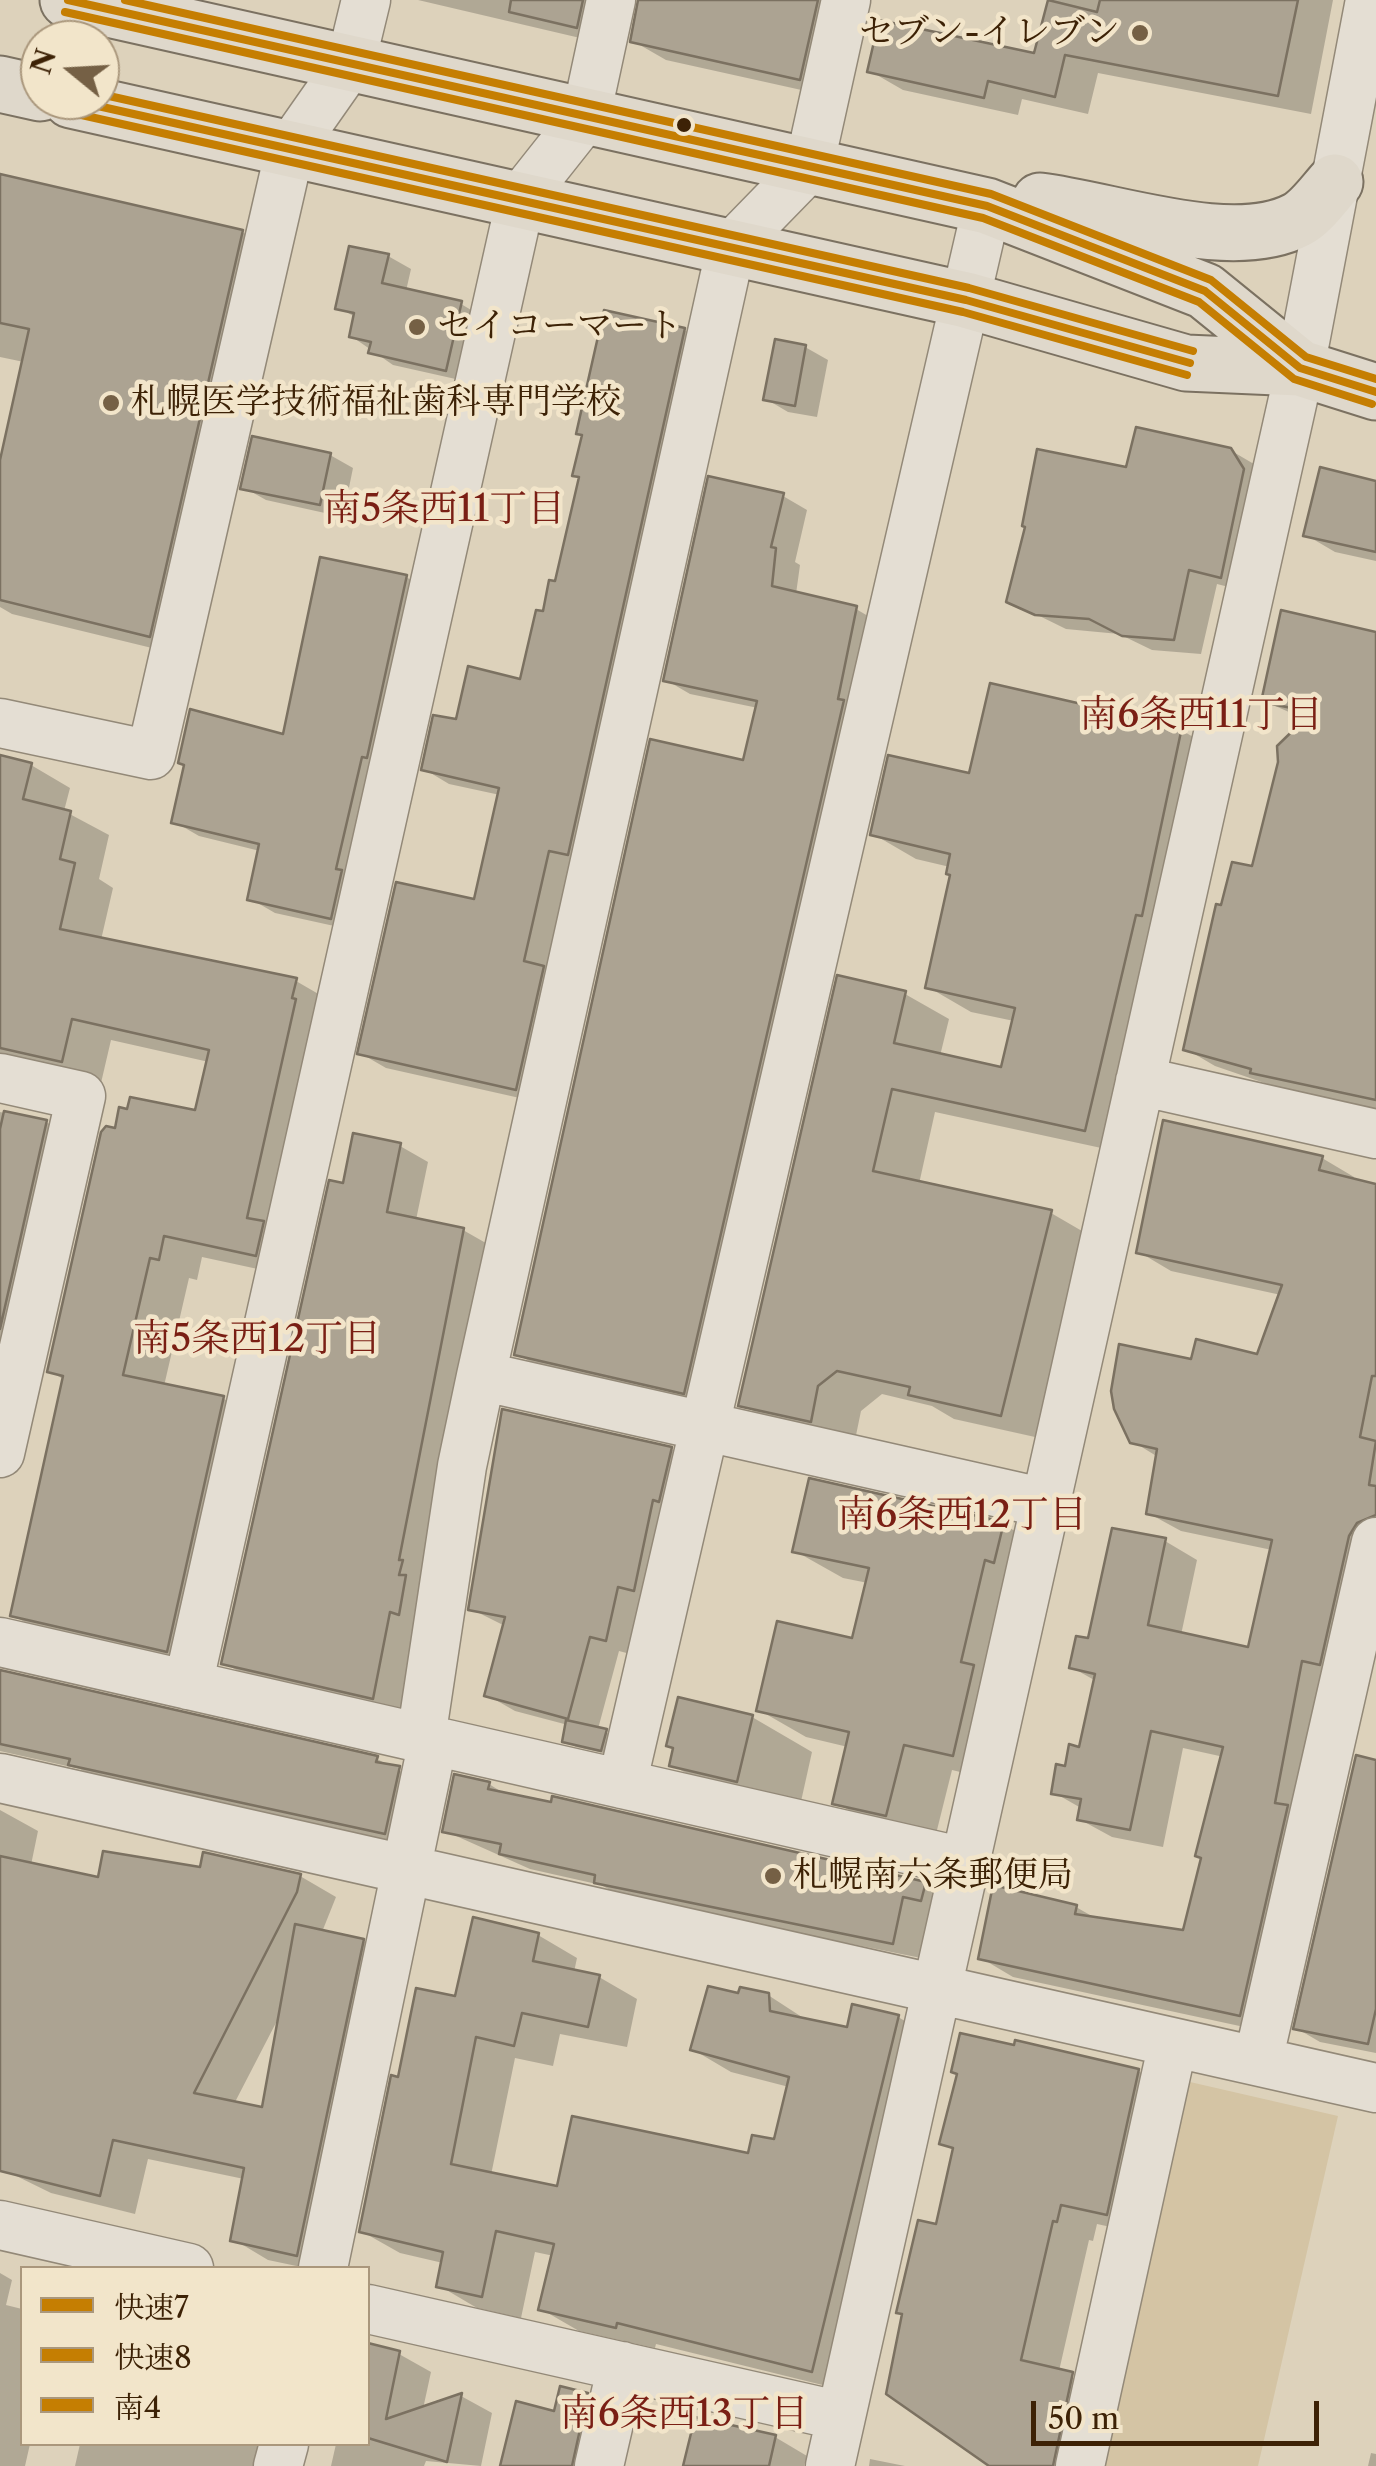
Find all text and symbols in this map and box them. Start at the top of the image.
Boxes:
place label: セブン-イレブン [859,12,1120,54]
north arrow [20,20,120,120]
marker: セブン-イレブン [1129,22,1151,44]
text: N [23,45,63,78]
unlabelled marker [674,115,694,135]
place label: セイコーマート [437,306,682,348]
marker: セイコーマート [406,316,428,338]
place label: 札幌医学技術福祉歯科専門学校 [131,382,621,424]
marker: 札幌医学技術福祉歯科専門学校 [100,392,122,414]
district label: 南5条西11丁目 [323,487,565,533]
district label: 南6条西11丁目 [1079,693,1323,739]
district label: 南5条西12丁目 [133,1317,381,1363]
district label: 南6条西12丁目 [837,1493,1087,1539]
place label: 札幌南六条郵便局 [793,1855,1073,1897]
marker: 札幌南六条郵便局 [762,1865,784,1887]
legend [20,2266,370,2446]
text: 快速7 [114,2289,189,2326]
text: 快速8 [114,2339,192,2376]
scale bar [1036,2381,1324,2443]
text: 南4 [114,2389,161,2426]
district label: 南6条西13丁目 [559,2392,809,2438]
text: 50 m [1048,2400,1119,2437]

